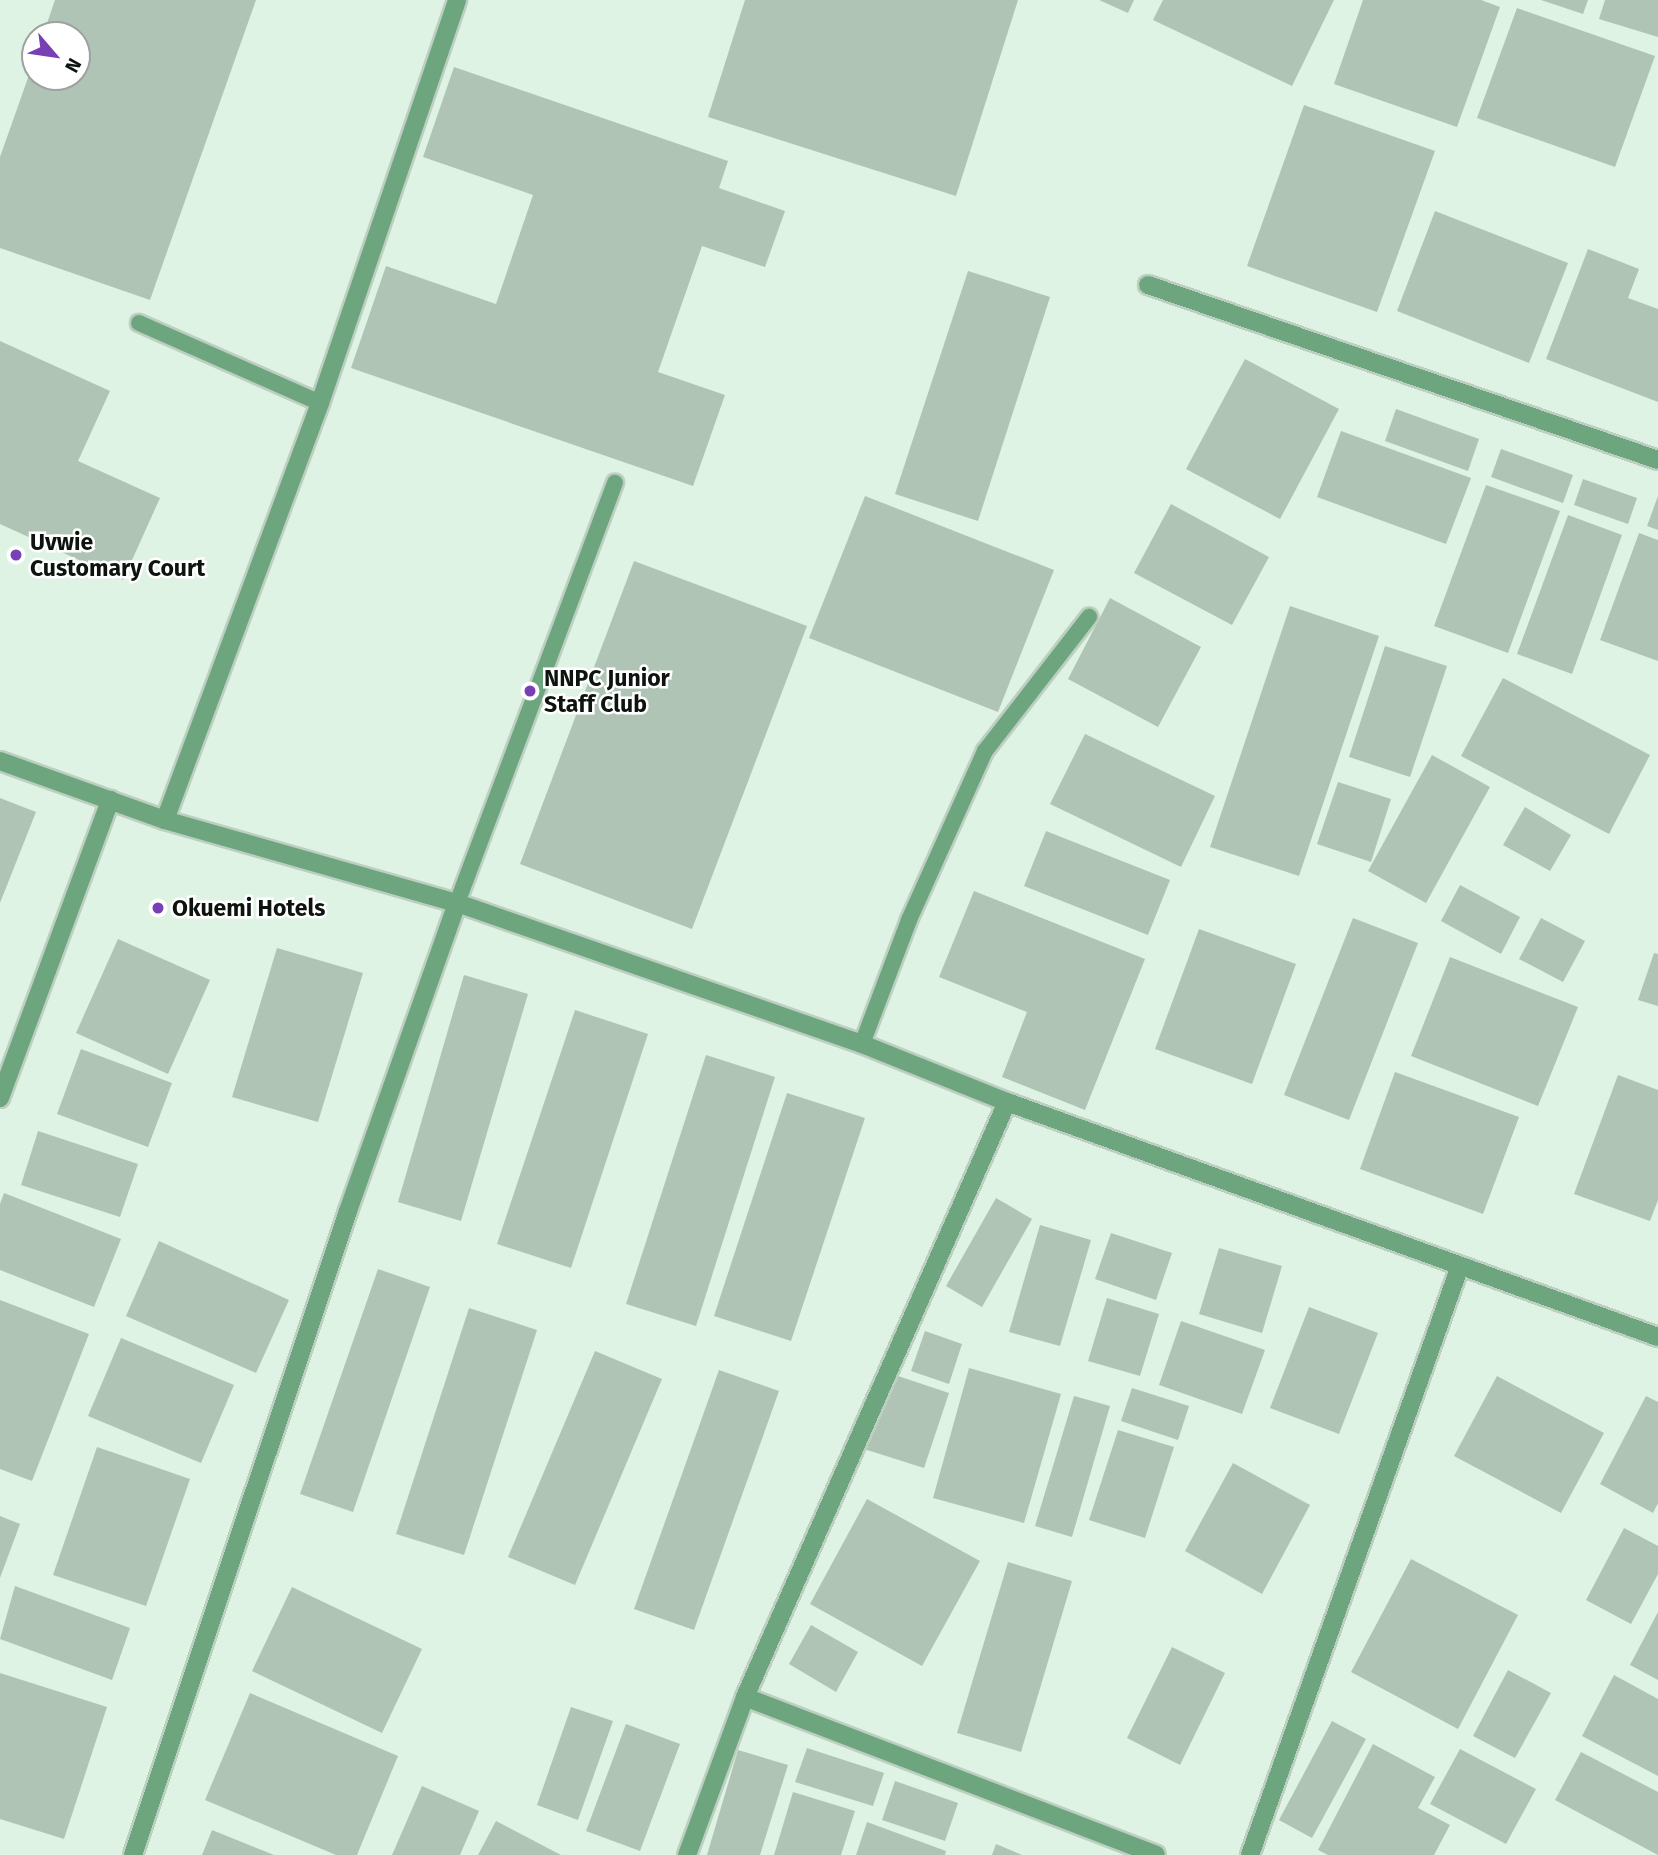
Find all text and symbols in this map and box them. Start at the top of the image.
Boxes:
north arrow [21,21,91,91]
text: N [60,54,86,77]
place label: Uvwie Customary Court [30,528,205,582]
marker: Uvwie Customary Court [8,547,24,563]
place label: NNPC Junior Staff Club [544,664,670,718]
marker: NNPC Junior Staff Club [522,683,538,699]
place label: Okuemi Hotels [172,894,325,922]
marker: Okuemi Hotels [150,900,166,916]

